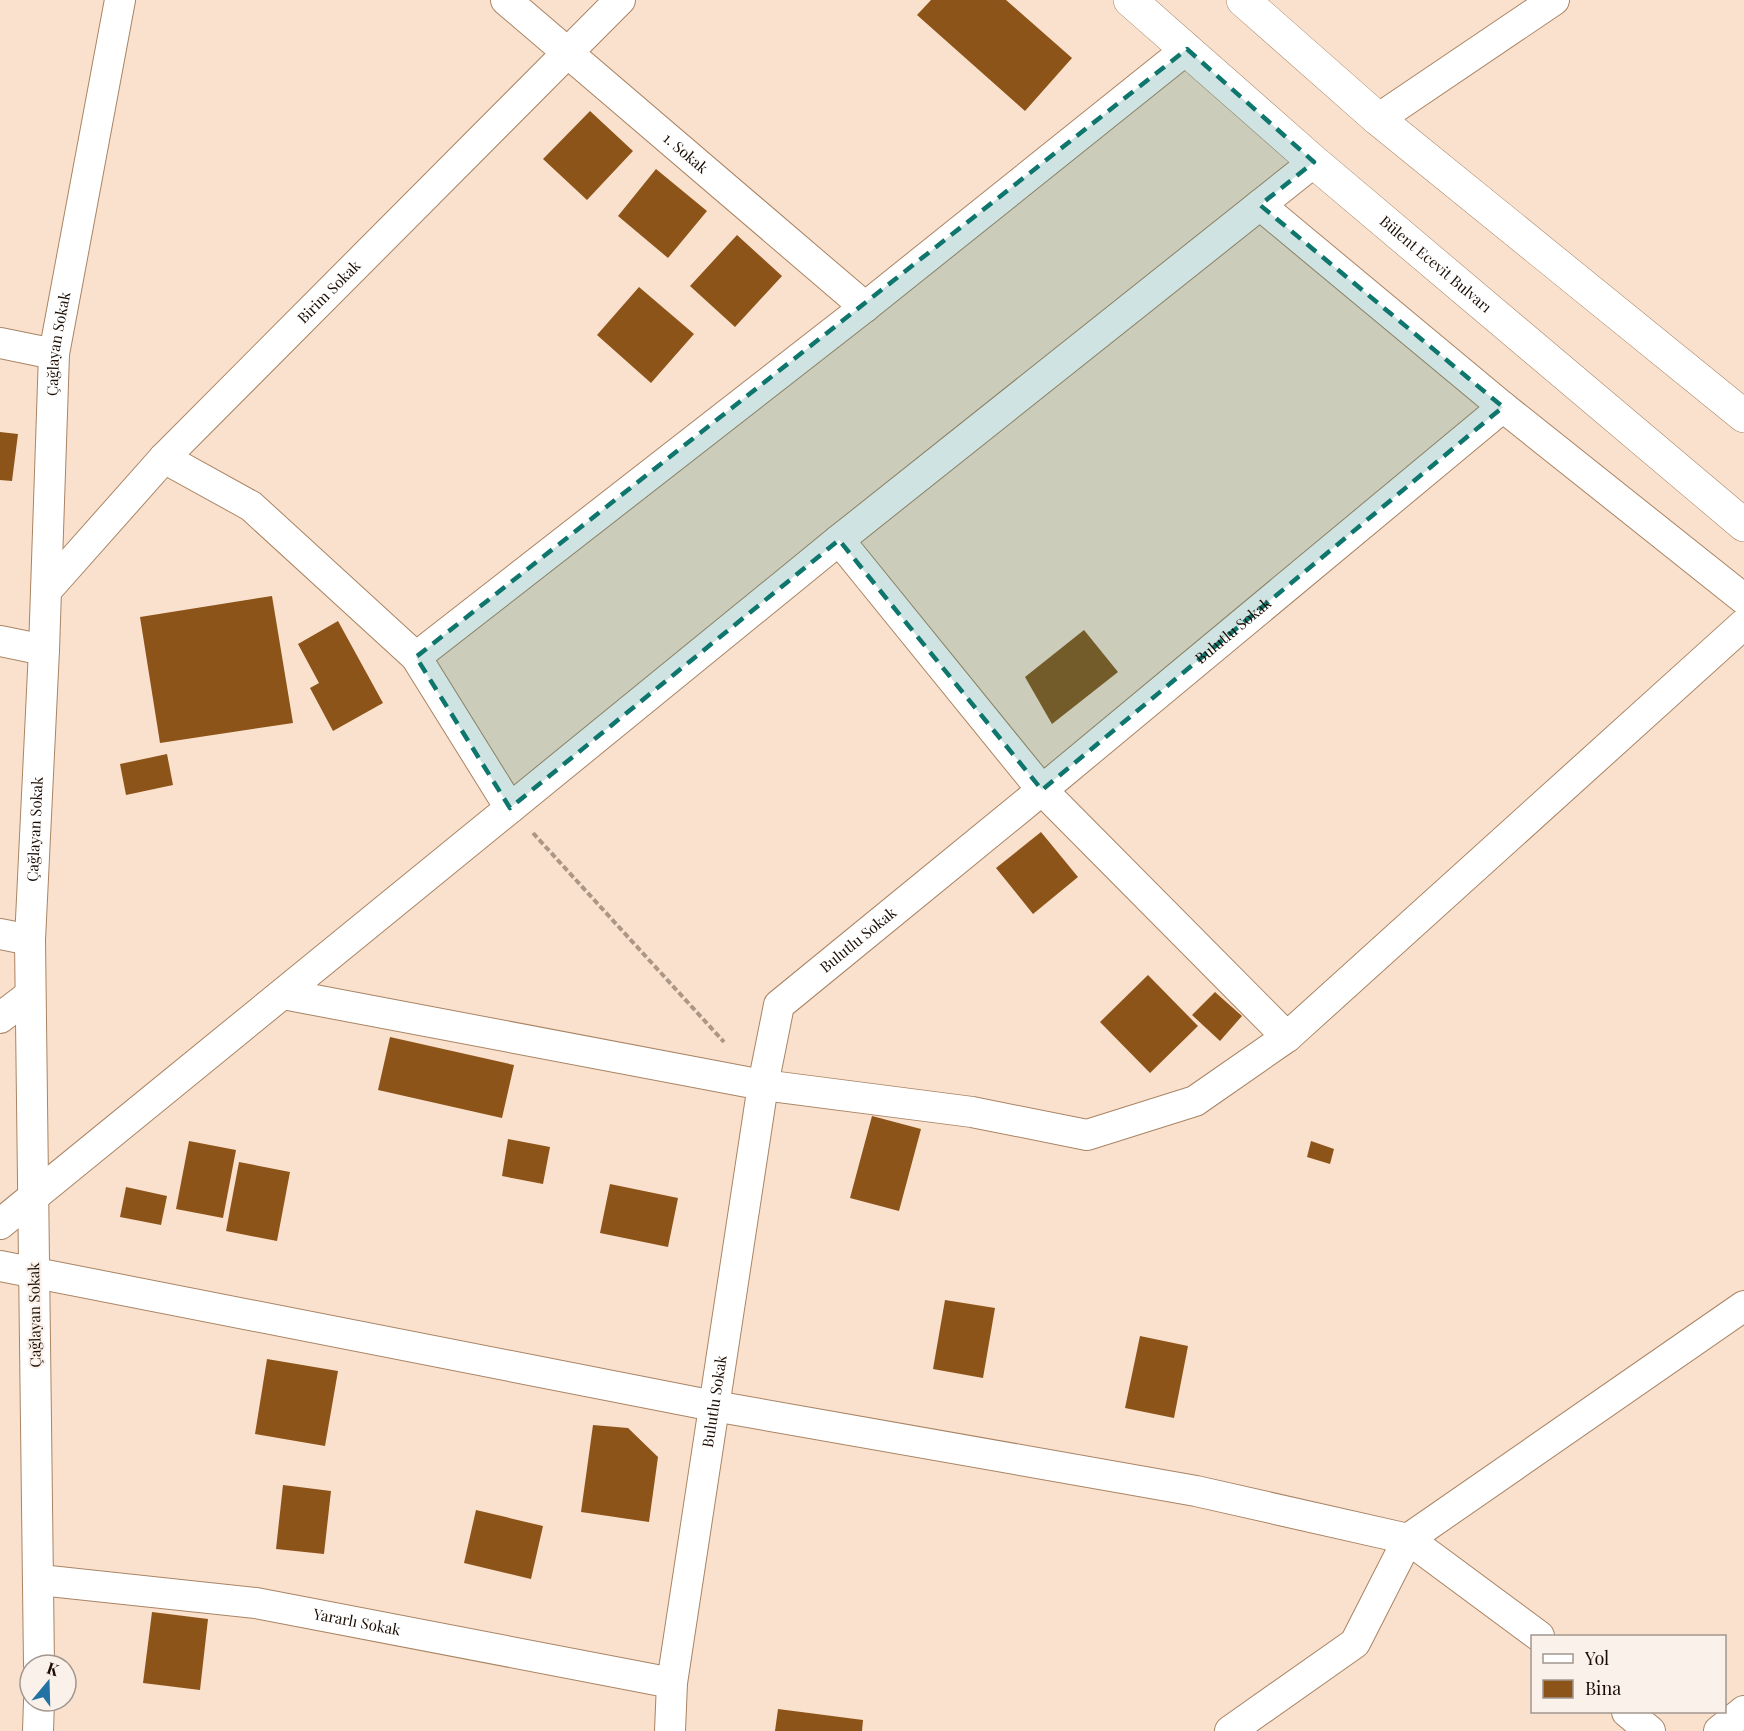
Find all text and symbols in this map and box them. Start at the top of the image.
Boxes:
street label: 1. Sokak [659,128,713,178]
street label: Bülent Ecevit Bulvarı [1376,211,1497,317]
street label: Birim Sokak [293,255,365,327]
street label: Çağlayan Sokak [42,289,75,396]
street label: Bulutlu Sokak [1190,592,1276,668]
street label: Çağlayan Sokak [22,775,47,882]
street label: Bulutlu Sokak [815,902,901,977]
street label: Çağlayan Sokak [23,1262,45,1368]
street label: Bulutlu Sokak [697,1353,731,1449]
street label: Yararlı Sokak [311,1603,403,1640]
legend [1531,1635,1726,1713]
text: Yol [1584,1646,1609,1670]
north arrow [18,1653,78,1713]
text: K [44,1657,62,1680]
text: Bina [1585,1676,1621,1700]

